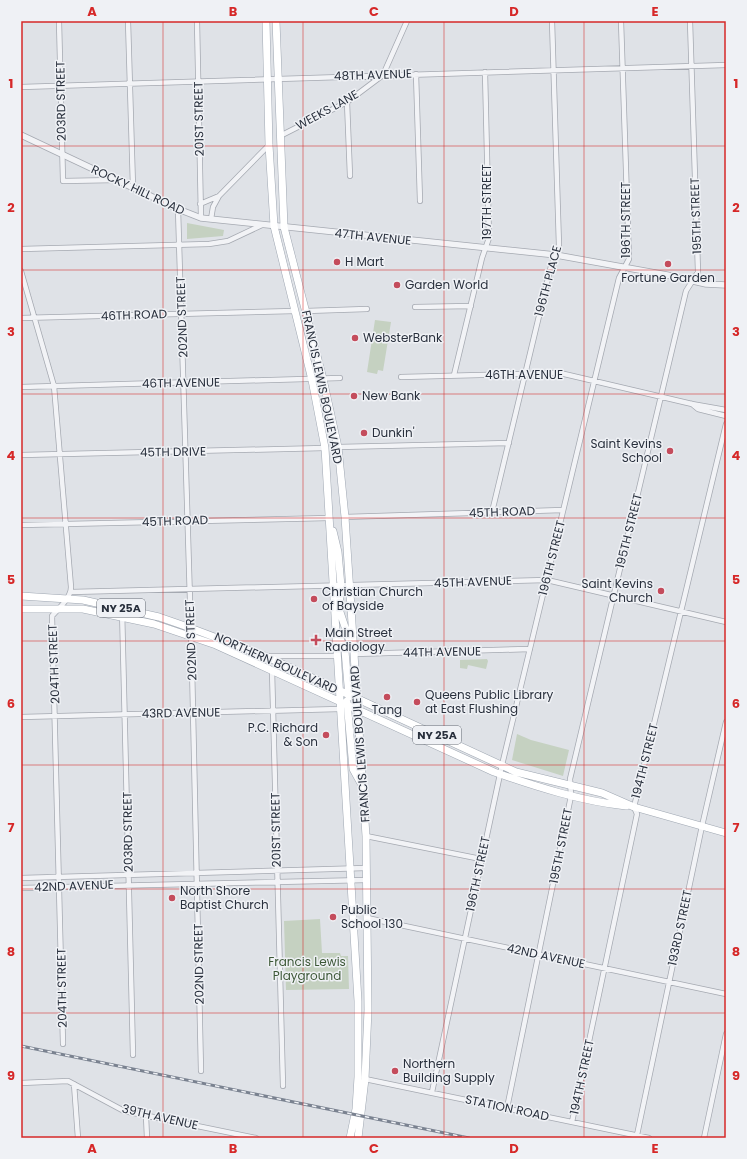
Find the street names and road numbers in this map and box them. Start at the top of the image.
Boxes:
street label: 203RD STREET [51,60,70,141]
street label: 48TH AVENUE [334,65,412,84]
street label: 201ST STREET [189,81,208,156]
street label: WEEKS LANE [292,85,361,134]
street label: ROCKY HILL ROAD [89,160,188,219]
street label: 197TH STREET [478,164,495,240]
street label: 195TH STREET [686,177,705,255]
street label: 196TH STREET [617,181,634,258]
street label: 47TH AVENUE [334,224,412,249]
street label: 196TH PLACE [530,244,565,318]
street label: 202ND STREET [172,276,191,358]
street label: 46TH ROAD [100,305,167,324]
street label: FRANCIS LEWIS BOULEVARD [298,308,347,465]
street label: 46TH AVENUE [485,366,563,383]
street label: 46TH AVENUE [142,373,220,392]
street label: 45TH DRIVE [140,442,206,461]
street label: 195TH STREET [611,491,646,570]
street label: 45TH ROAD [469,502,535,521]
street label: 45TH ROAD [142,511,208,530]
street label: 196TH STREET [534,518,569,597]
street label: 45TH AVENUE [434,572,512,591]
road number: NY 25A [97,599,145,617]
street label: 202ND STREET [181,599,200,681]
street label: 204TH STREET [44,623,63,704]
street label: NORTHERN BOULEVARD [212,628,341,697]
street label: 44TH AVENUE [403,642,481,661]
street label: FRANCIS LEWIS BOULEVARD [346,665,373,823]
street label: 43RD AVENUE [142,703,220,722]
street label: 194TH STREET [627,721,662,800]
road number: NY 25A [413,726,461,744]
street label: 203RD STREET [118,791,137,872]
street label: 201ST STREET [266,792,285,867]
street label: 195TH STREET [545,806,576,885]
street label: 196TH STREET [461,834,494,913]
street label: 42ND AVENUE [34,876,114,895]
street label: 193RD STREET [663,888,696,967]
street label: 202ND STREET [189,923,208,1005]
street label: 42ND AVENUE [505,939,587,972]
street label: 204TH STREET [52,948,71,1028]
street label: 194TH STREET [565,1037,598,1116]
street label: STATION ROAD [464,1090,551,1125]
street label: 39TH AVENUE [120,1099,200,1134]

